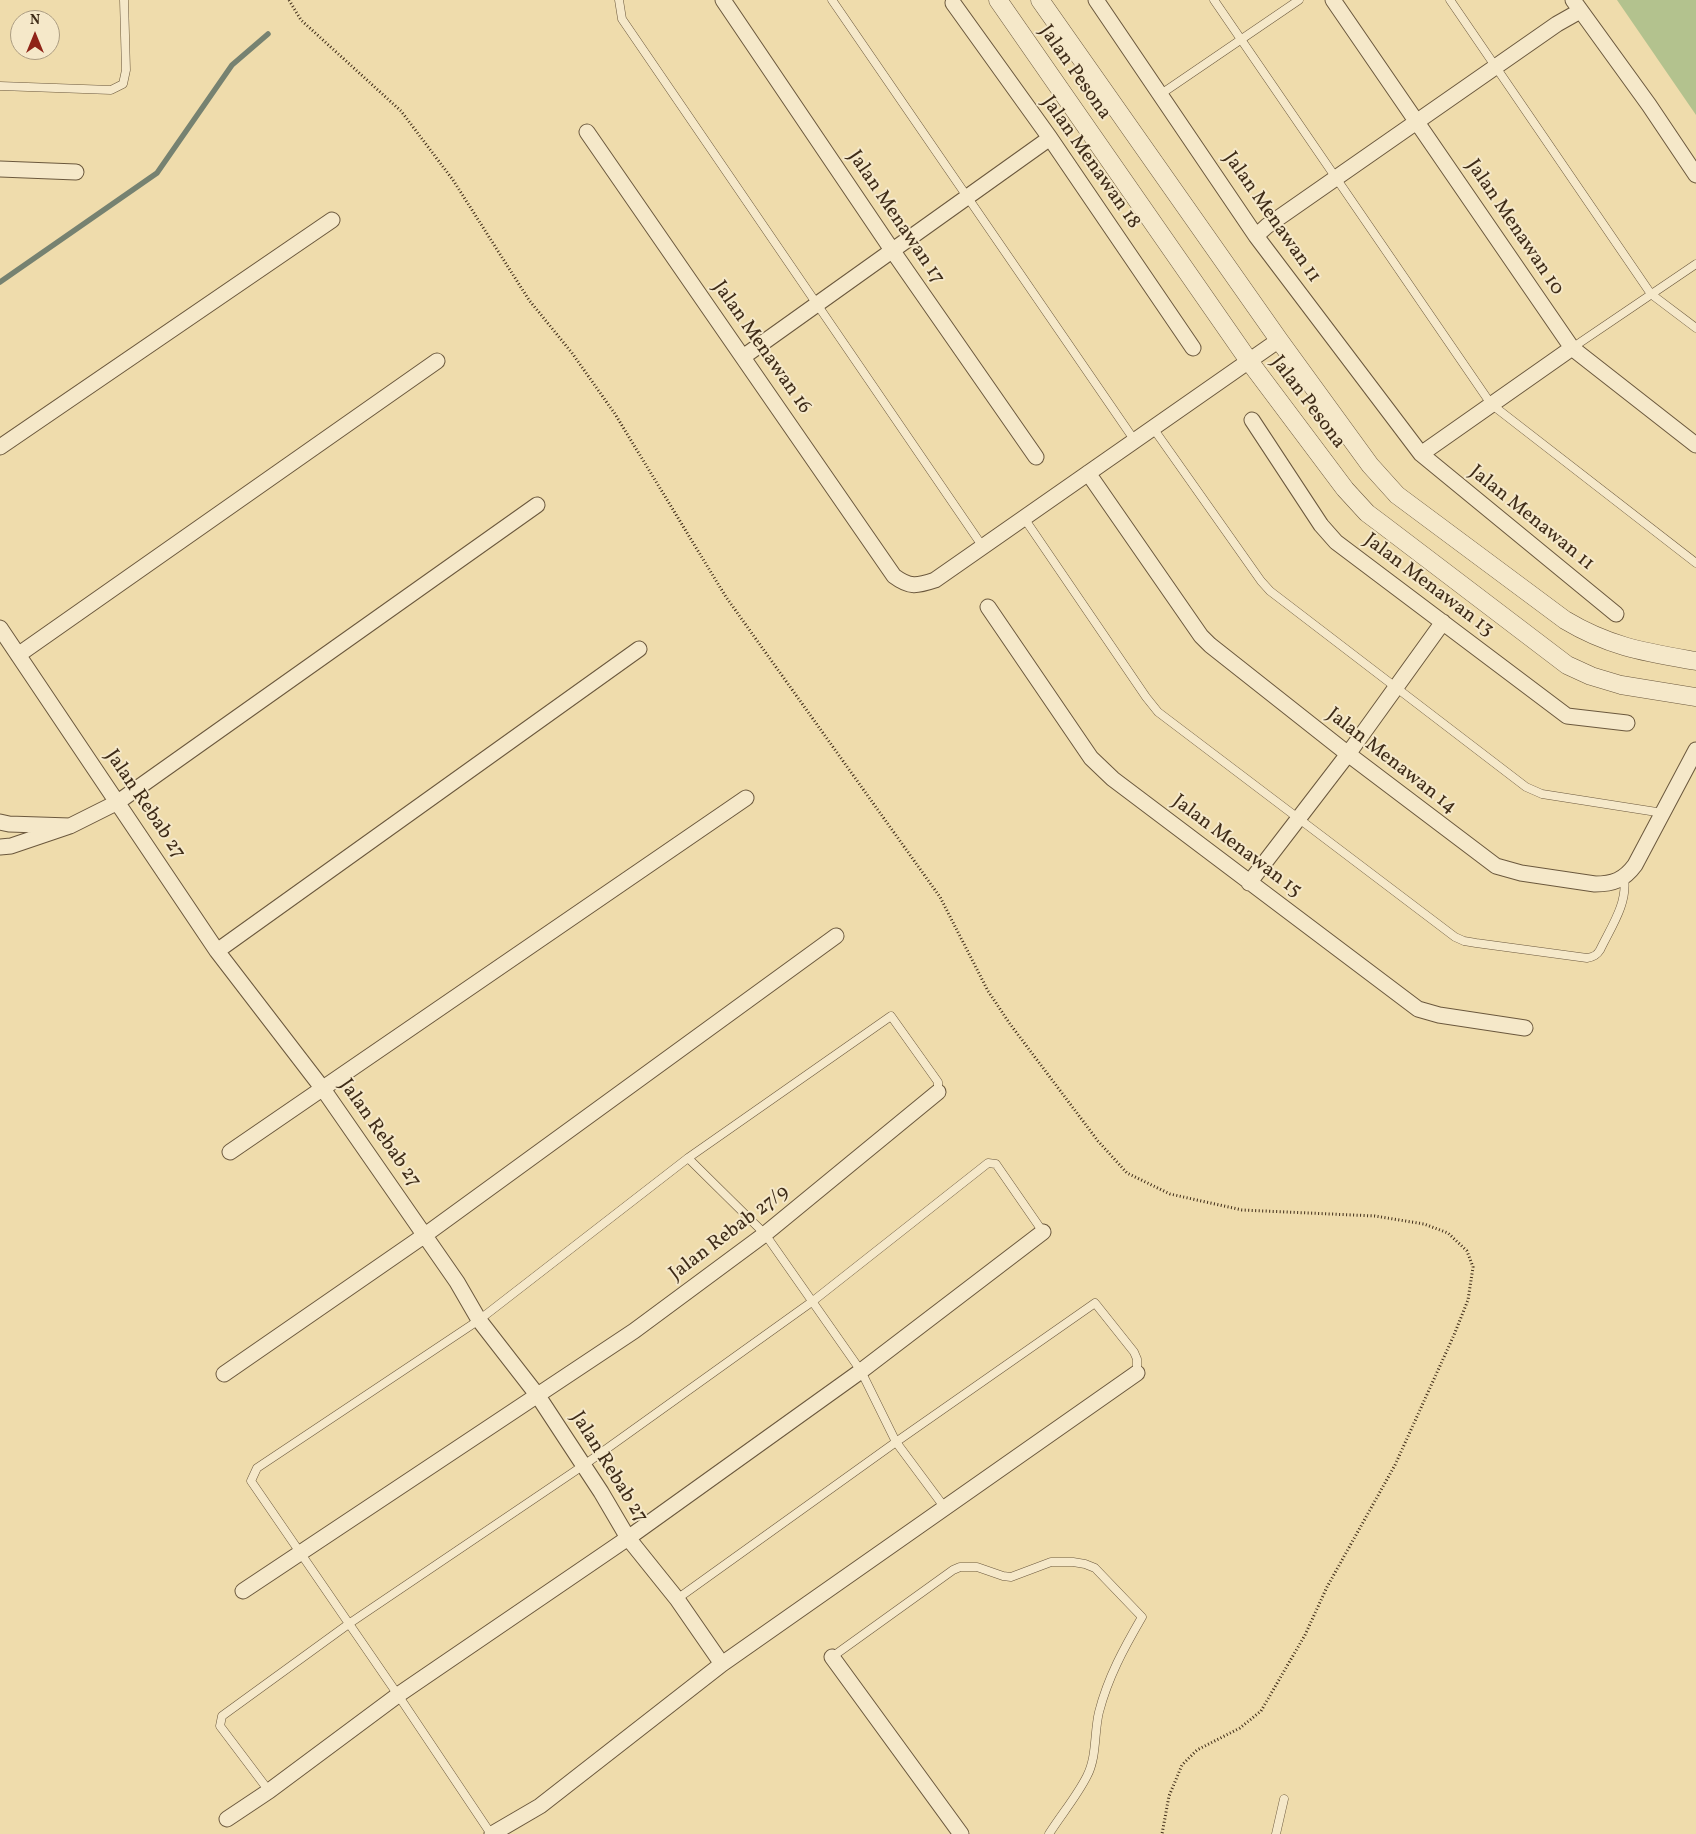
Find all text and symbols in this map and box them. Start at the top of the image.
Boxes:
north arrow [10,10,60,60]
text: N [30,11,40,30]
street label: Jalan Pesona [1033,21,1115,125]
street label: Jalan Menawan 18 [1035,92,1145,234]
street label: Jalan Menawan 17 [841,147,949,289]
street label: Jalan Menawan 11 [1217,148,1325,288]
street label: Jalan Menawan 10 [1460,156,1568,300]
street label: Jalan Menawan 16 [706,277,816,419]
street label: Jalan Pesona [1264,352,1350,454]
street label: Jalan Menawan 11 [1463,461,1599,577]
street label: Jalan Menawan 13 [1358,529,1498,643]
street label: Jalan Menawan 14 [1321,704,1461,820]
street label: Jalan Rebab 27 [99,746,189,864]
street label: Jalan Menawan 15 [1166,790,1306,904]
street label: Jalan Rebab 27 [333,1075,425,1193]
street label: Jalan Rebab 27/9 [665,1181,795,1287]
street label: Jalan Rebab 27 [564,1408,652,1528]

